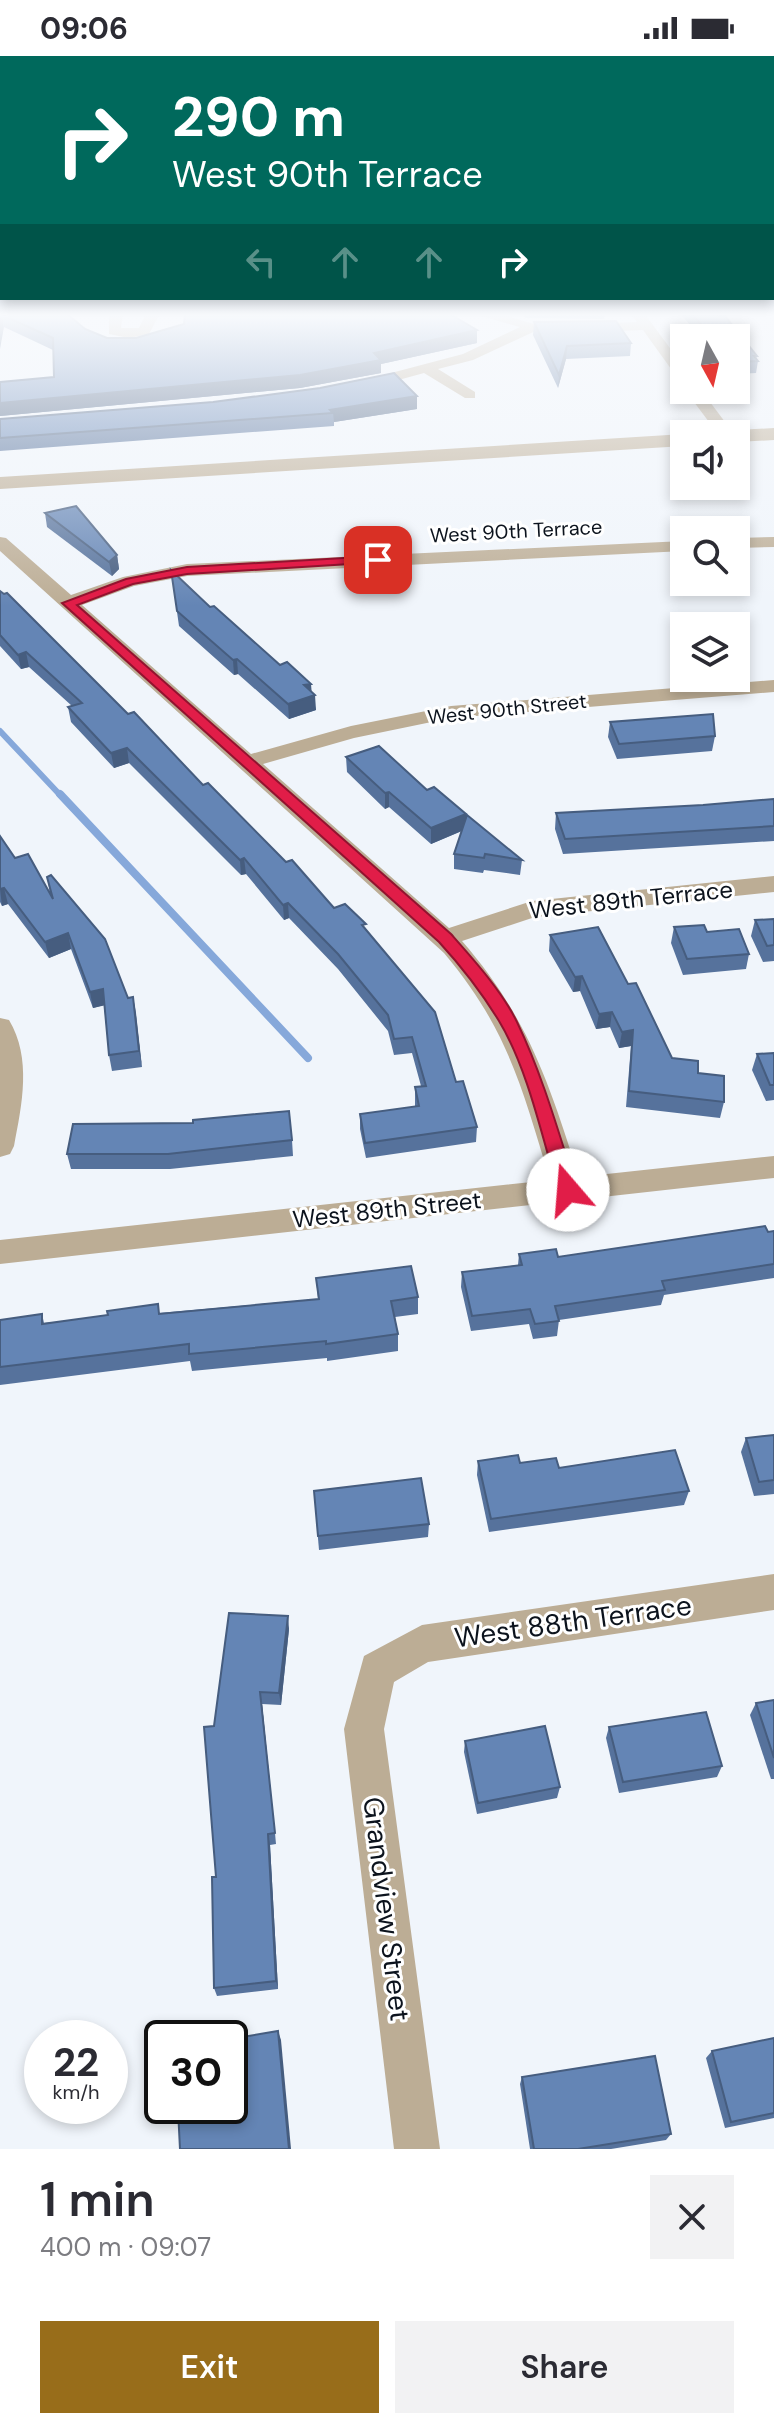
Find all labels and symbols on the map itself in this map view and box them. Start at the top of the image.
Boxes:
north arrow [670,324,750,404]
street label: West 90th Terrace [429,514,603,548]
pin [344,526,412,594]
street label: West 90th Street [426,688,588,730]
street label: West 89th Terrace [528,873,734,926]
position arrow [526,1148,610,1232]
street label: West 89th Street [291,1184,483,1235]
street label: West 88th Terrace [452,1587,694,1656]
street label: Grandview Street [354,1795,419,2023]
speed limit sign: 30 [144,2020,248,2124]

